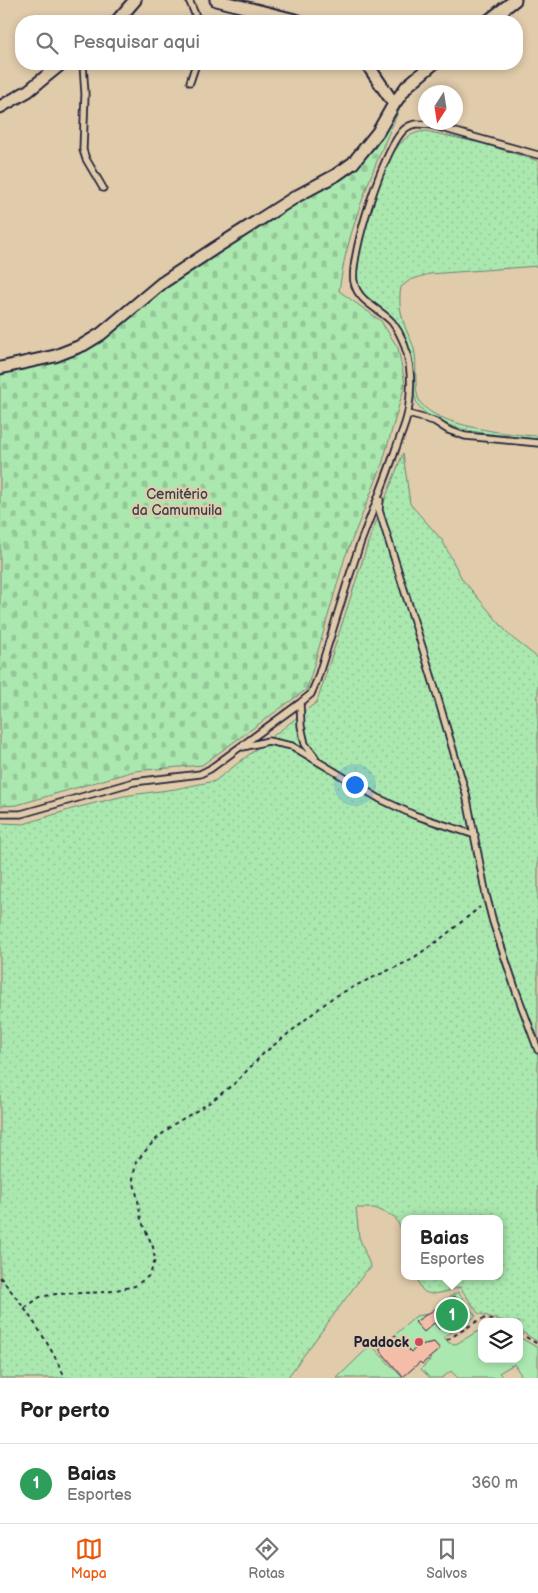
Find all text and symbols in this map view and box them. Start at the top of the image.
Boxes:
search box [15,15,523,70]
icon: search [33,29,61,57]
text: Pesquisar aqui [73,31,200,54]
north arrow [418,85,463,130]
park label: Cemitério da Camumuila [132,486,222,519]
your location [342,772,368,798]
popup [401,1215,503,1280]
text: Baias [420,1227,469,1250]
text: Esportes [420,1250,484,1269]
pin: 1 [436,1296,468,1334]
map controls [478,1318,523,1363]
button: layers [478,1318,523,1363]
place label: Paddock [354,1334,410,1351]
marker: Paddock [413,1336,425,1348]
text: Por perto [20,1398,110,1423]
text: Baias [67,1463,116,1486]
text: 1 [33,1474,39,1493]
text: 360 m [471,1474,518,1493]
text: Esportes [67,1486,132,1505]
tab: Mapa [71,1535,107,1582]
tab: Rotas [248,1535,285,1582]
tab: Salvos [426,1535,467,1582]

